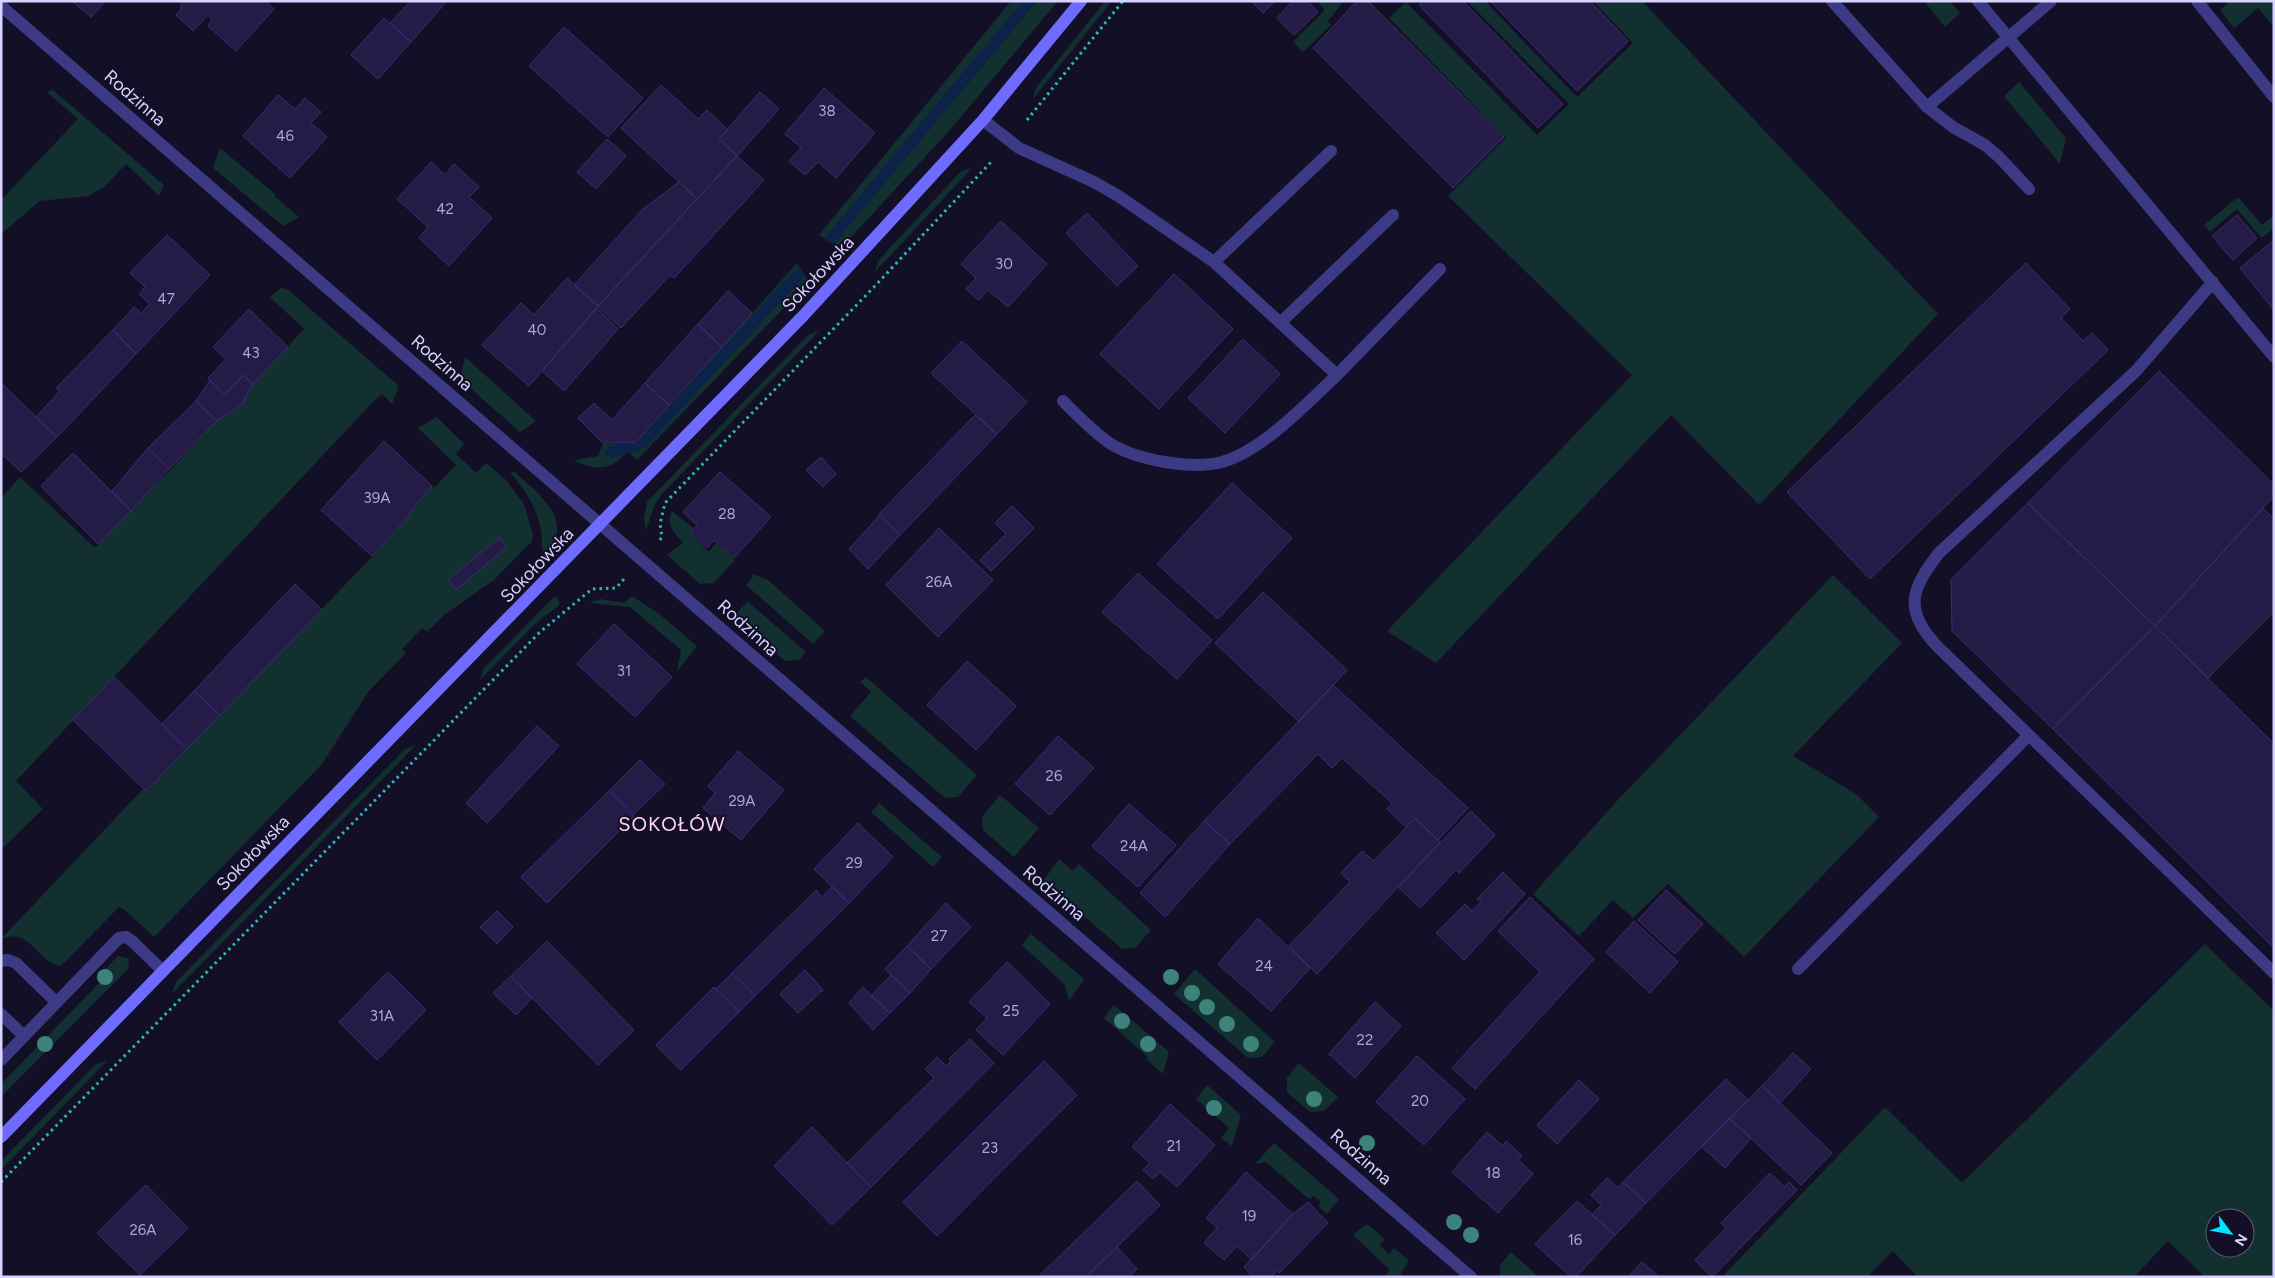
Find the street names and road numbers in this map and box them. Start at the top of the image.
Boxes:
street label: Rodzinna [100,65,170,131]
street label: Sokołowska [777,231,859,317]
street label: Rodzinna [407,330,477,396]
street label: Sokołowska [496,523,578,607]
street label: Rodzinna [713,595,783,661]
street label: Sokołowska [212,811,294,895]
street label: Rodzinna [1018,861,1090,925]
street label: Rodzinna [1326,1124,1396,1190]

